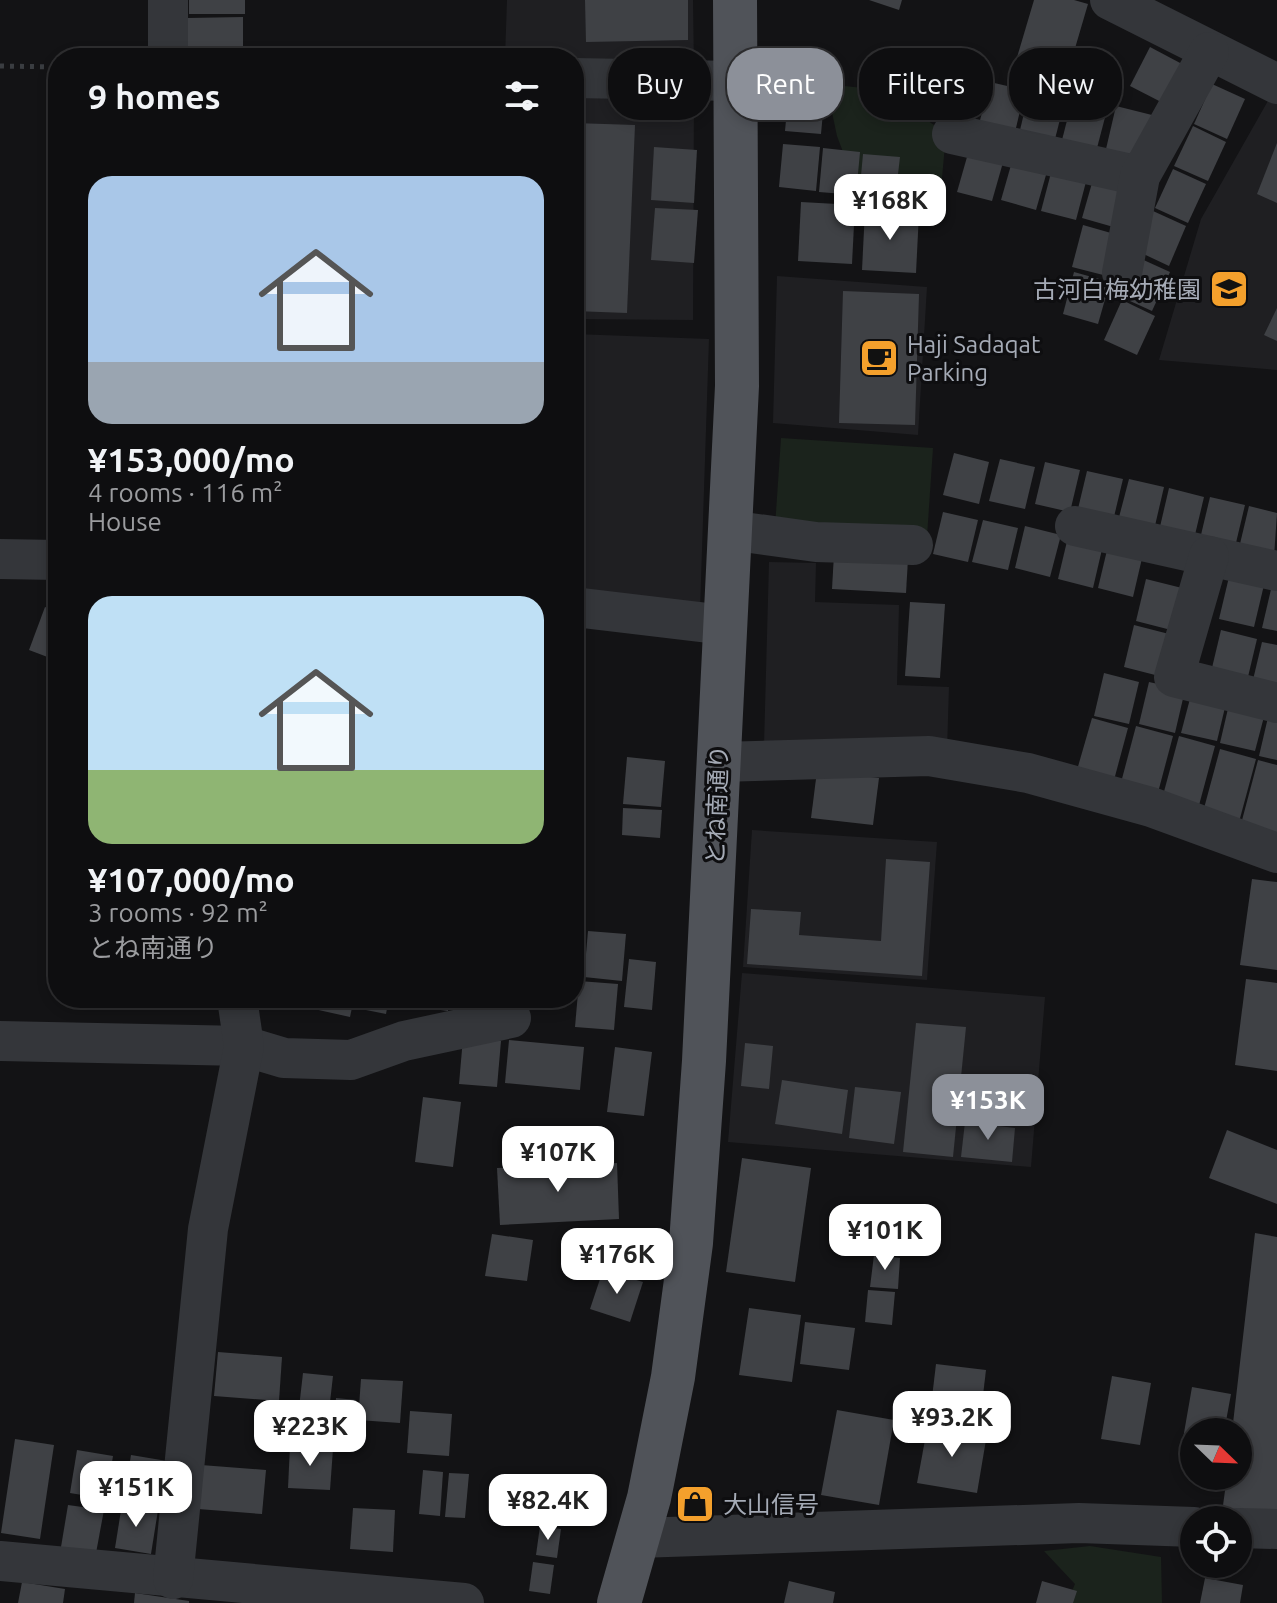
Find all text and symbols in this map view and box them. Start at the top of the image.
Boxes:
chip: Buy [608,48,711,120]
chip: Rent [727,48,843,120]
chip: Filters [859,48,993,120]
chip: New [1009,48,1122,120]
icon: filters [500,74,544,118]
text: 9 homes [88,77,221,115]
pin: ¥168K [834,174,946,242]
text: ¥168K [852,185,928,214]
icon: home [244,228,388,372]
school or university icon: 古河白梅幼稚園 [1208,268,1250,310]
place label: 古河白梅幼稚園 [1033,276,1201,303]
place label: Haji Sadaqat Parking [907,331,1041,386]
cafe icon: Haji Sadaqat Parking [858,337,900,379]
text: ¥153,000/mo [88,440,295,478]
text: 4 rooms · 116 m² [88,478,283,507]
text: House [88,507,162,536]
icon: home [244,648,388,792]
street label: とね南通り [701,745,733,865]
text: ¥107,000/mo [88,860,295,898]
text: 3 rooms · 92 m² [88,898,268,927]
text: とね南通り [88,933,218,962]
pin: ¥153K [932,1074,1044,1142]
text: ¥153K [950,1085,1026,1114]
pin: ¥107K [502,1126,614,1194]
text: ¥107K [520,1137,596,1166]
pin: ¥101K [829,1204,941,1272]
text: ¥101K [847,1215,923,1244]
pin: ¥176K [561,1228,673,1296]
text: ¥176K [579,1239,655,1268]
pin: ¥93.2K [887,1391,1017,1459]
pin: ¥223K [254,1400,366,1468]
text: ¥93.2K [911,1402,993,1431]
text: ¥223K [272,1411,348,1440]
north arrow [1180,1418,1252,1490]
map controls [1180,1418,1252,1578]
pin: ¥151K [80,1461,192,1529]
text: ¥151K [98,1472,174,1501]
pin: ¥82.4K [483,1474,613,1542]
shop icon: 大山信号 [674,1483,716,1525]
text: ¥82.4K [507,1485,589,1514]
place label: 大山信号 [723,1491,819,1518]
button: locate [1180,1506,1252,1578]

